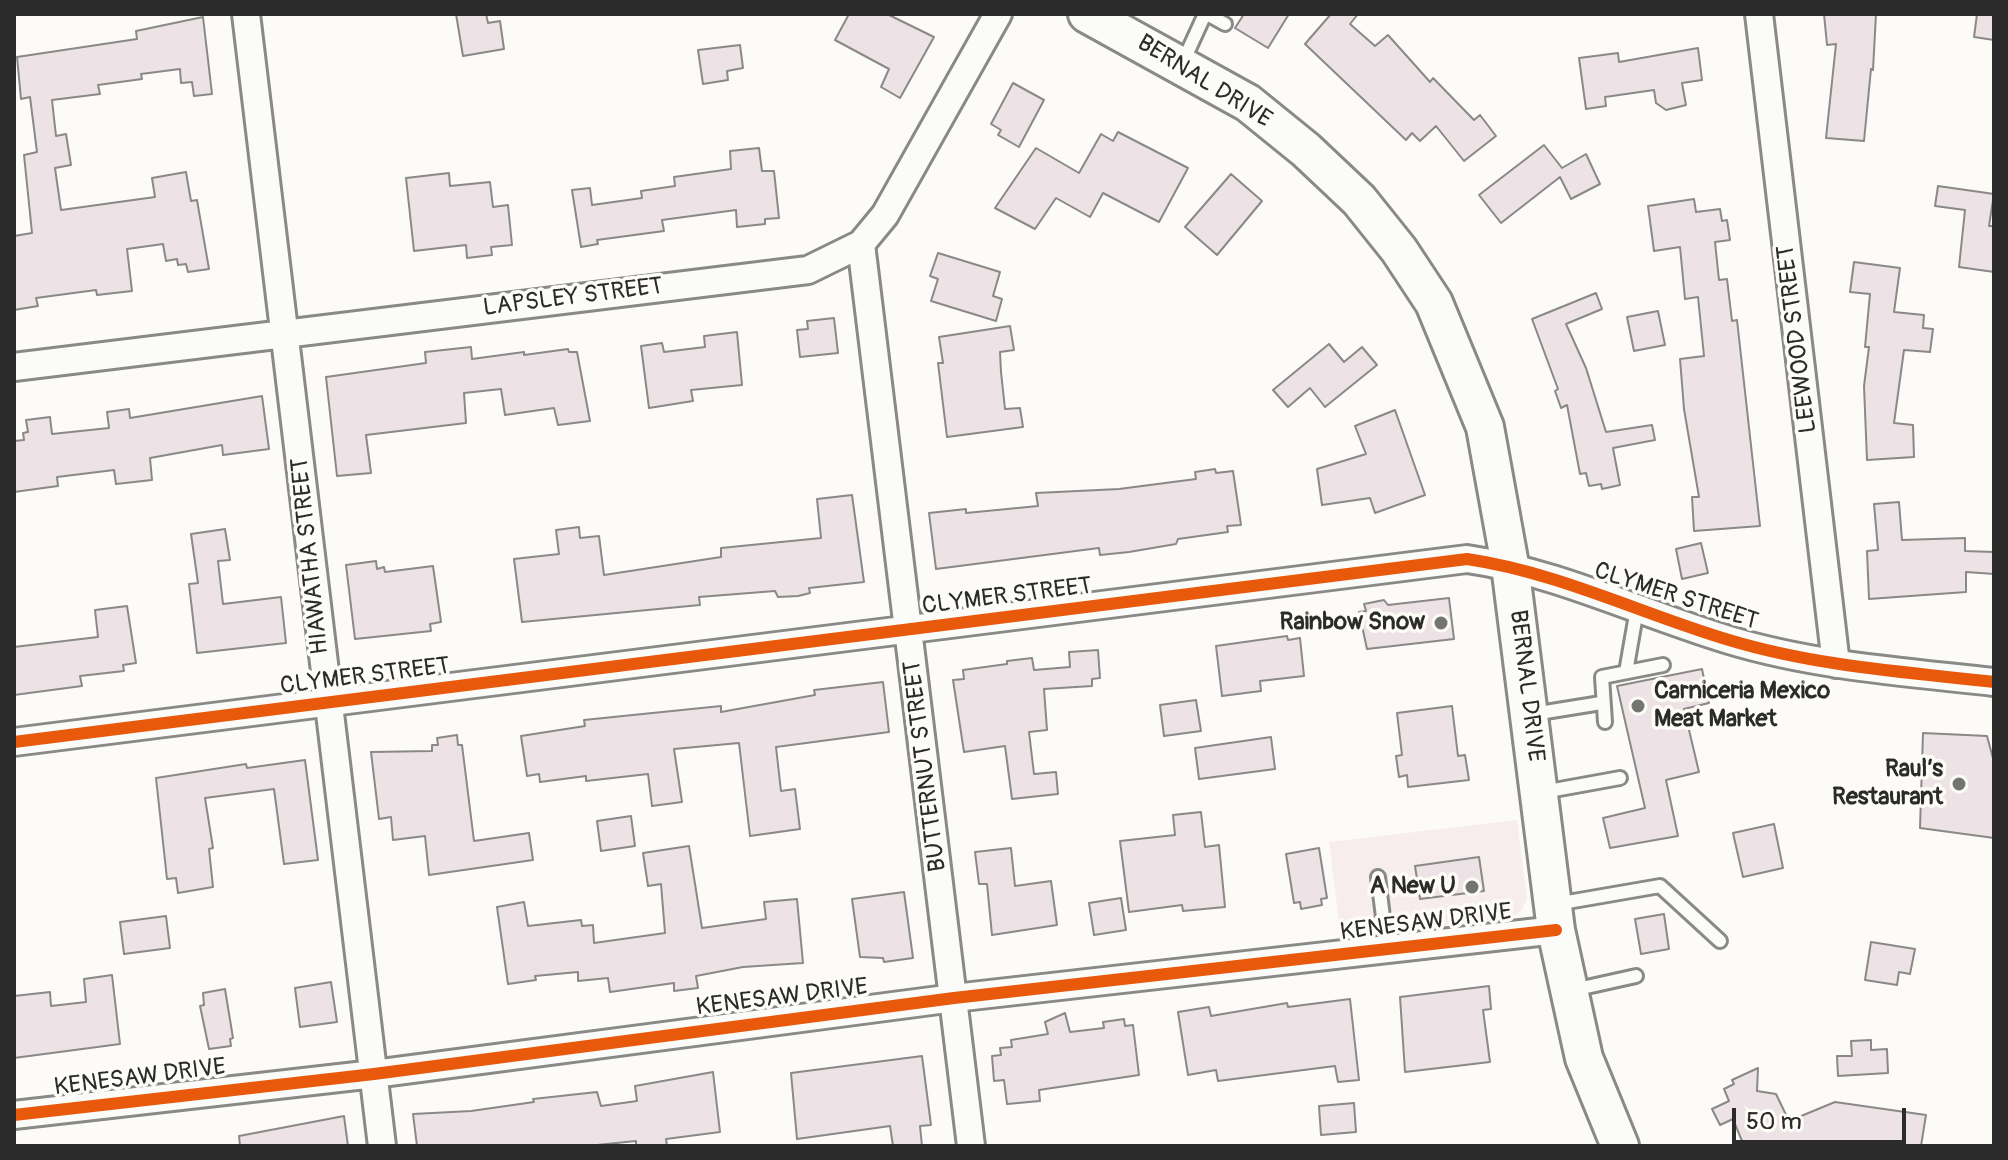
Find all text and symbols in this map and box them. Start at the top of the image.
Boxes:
street label: BERNAL DRIVE [1131,29,1277,135]
street label: LEEWOOD STREET [1772,243,1824,435]
street label: LAPSLEY STREET [481,273,665,323]
street label: HIAWATHA STREET [286,456,336,656]
street label: CLYMER STREET [1590,557,1762,637]
street label: CLYMER STREET [921,572,1093,622]
street label: BERNAL DRIVE [1502,608,1550,764]
place label: Rainbow Snow [1280,609,1425,637]
marker: Rainbow Snow [1432,614,1450,632]
street label: CLYMER STREET [279,652,451,702]
street label: BUTTERNUT STREET [899,659,953,873]
place label: Carniceria Mexico Meat Market [1654,678,1830,734]
marker: Carniceria Mexico Meat Market [1629,697,1647,715]
place label: Raul’s Restaurant [1832,756,1943,812]
marker: Raul’s Restaurant [1950,775,1968,793]
place label: A New U [1370,873,1456,901]
marker: A New U [1463,878,1481,896]
street label: KENESAW DRIVE [1339,898,1513,948]
street label: KENESAW DRIVE [695,973,869,1023]
street label: KENESAW DRIVE [53,1053,227,1103]
scale bar [1736,1092,1910,1142]
text: 50 m [1746,1107,1802,1136]

